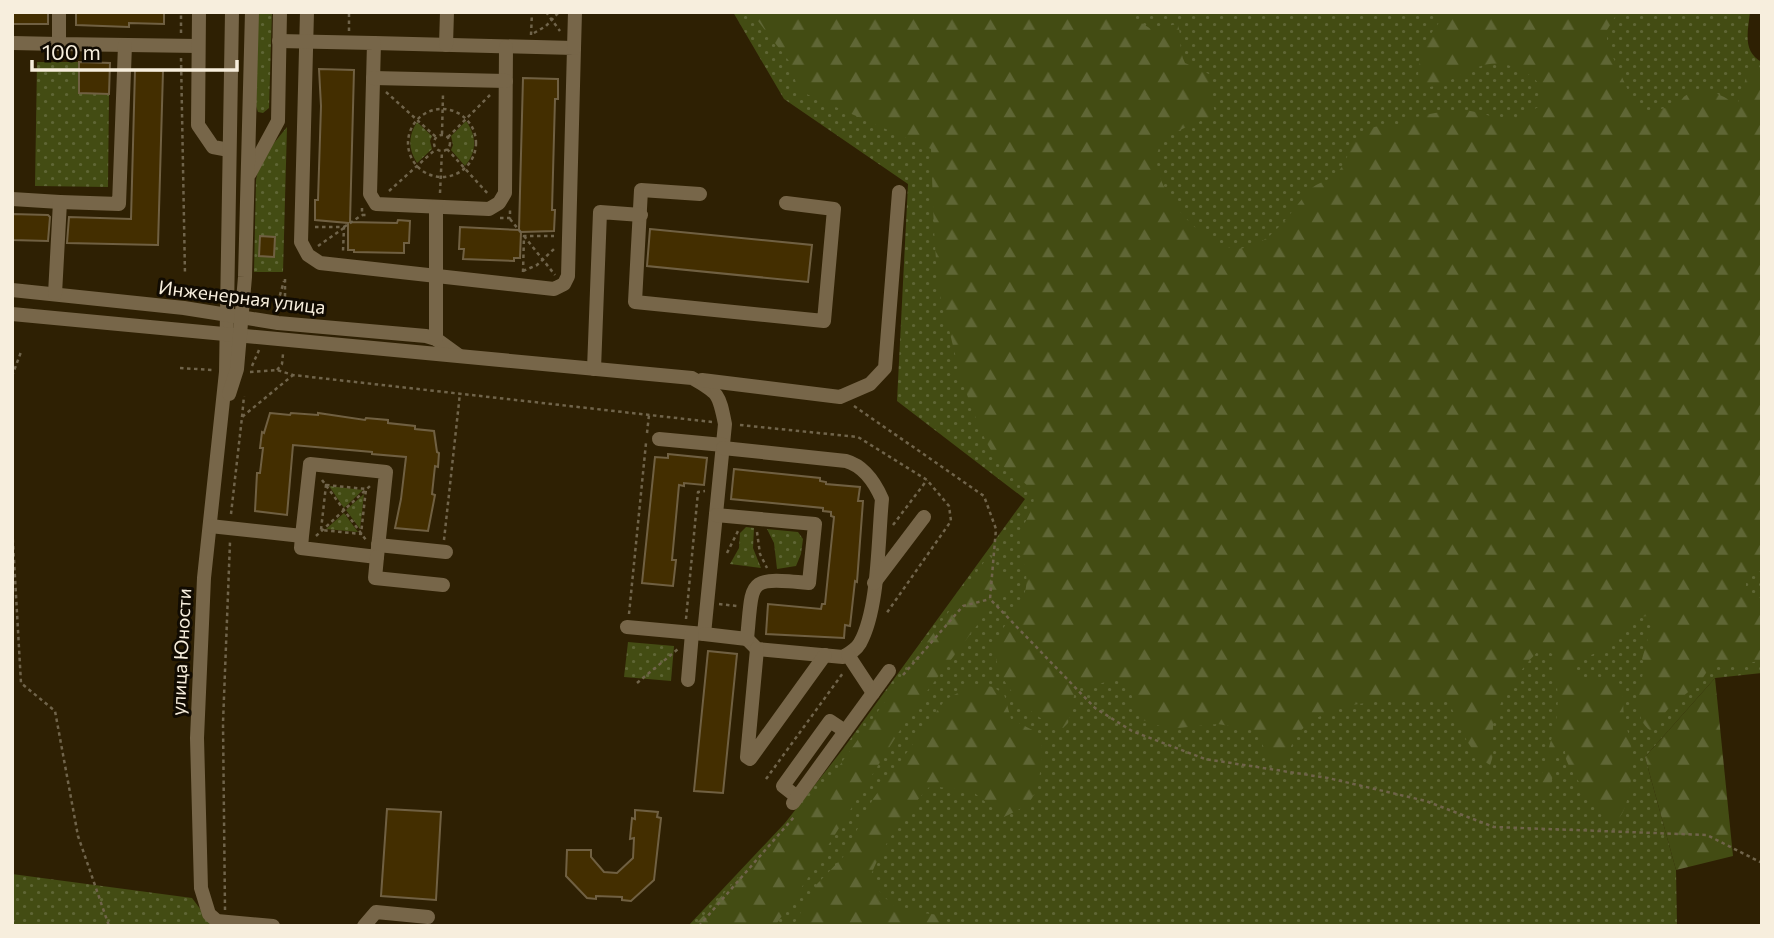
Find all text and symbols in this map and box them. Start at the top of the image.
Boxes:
scale bar [32,28,236,72]
text: 100 m [42,39,101,64]
street label: Инженерная улица [157,275,327,318]
street label: улица Юности [166,588,195,716]

